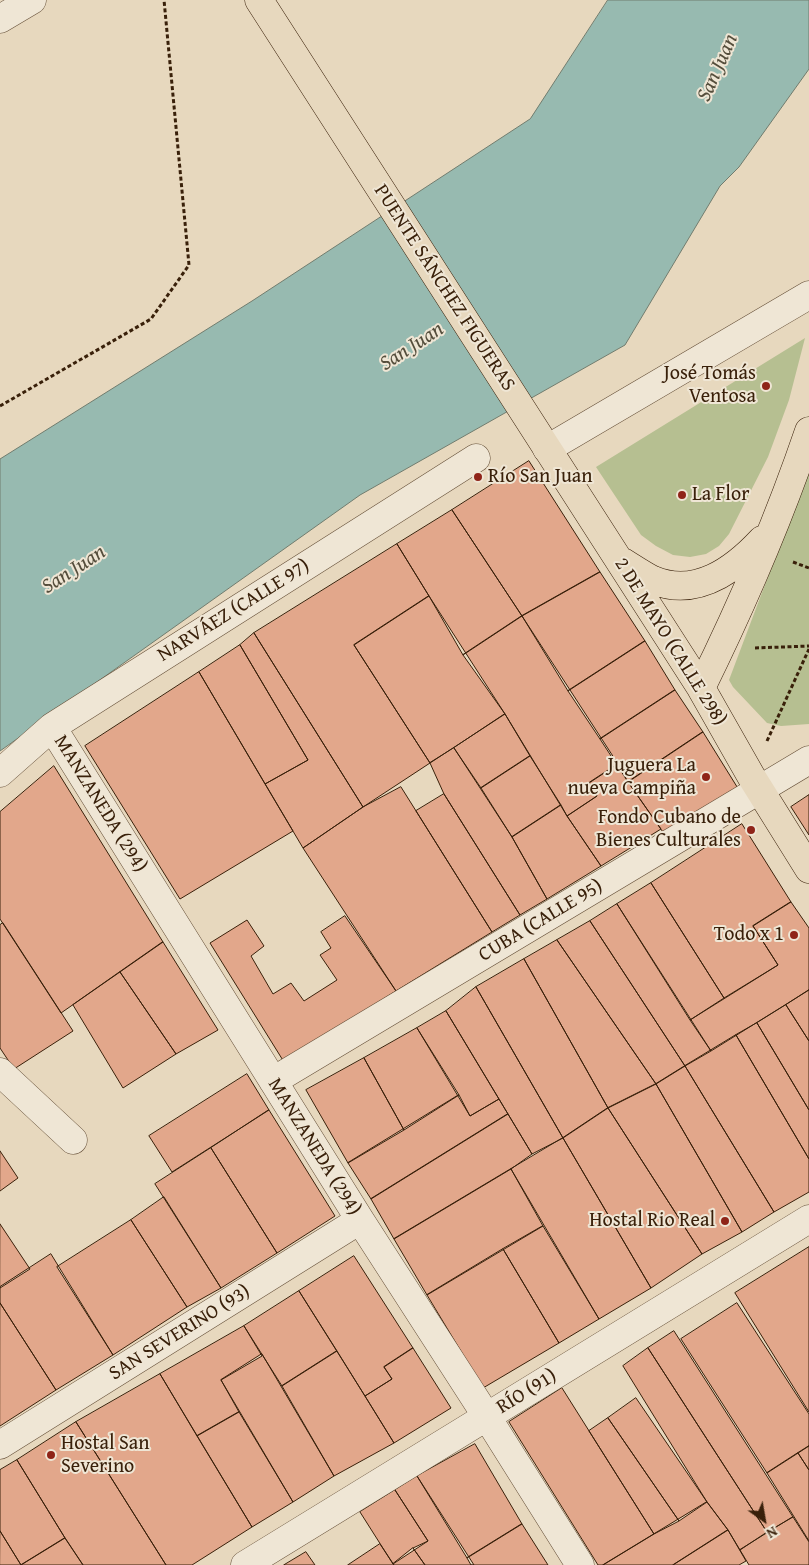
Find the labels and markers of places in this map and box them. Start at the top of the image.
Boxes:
place label: José Tomás Ventosa [663,362,756,409]
marker: José Tomás Ventosa [760,380,772,392]
place label: Río San Juan [488,465,592,489]
marker: Río San Juan [472,471,484,483]
place label: La Flor [692,483,749,507]
marker: La Flor [676,489,688,501]
place label: Juguera La nueva Campiña [567,754,696,801]
marker: Juguera La nueva Campiña [700,771,712,783]
place label: Fondo Cubano de Bienes Culturales [596,806,741,853]
marker: Fondo Cubano de Bienes Culturales [745,824,757,836]
place label: Todo x 1 [714,923,784,947]
marker: Todo x 1 [788,929,800,941]
place label: Hostal Rio Real [589,1209,715,1233]
marker: Hostal Rio Real [719,1215,731,1227]
place label: Hostal San Severino [61,1432,149,1479]
marker: Hostal San Severino [45,1449,57,1461]

